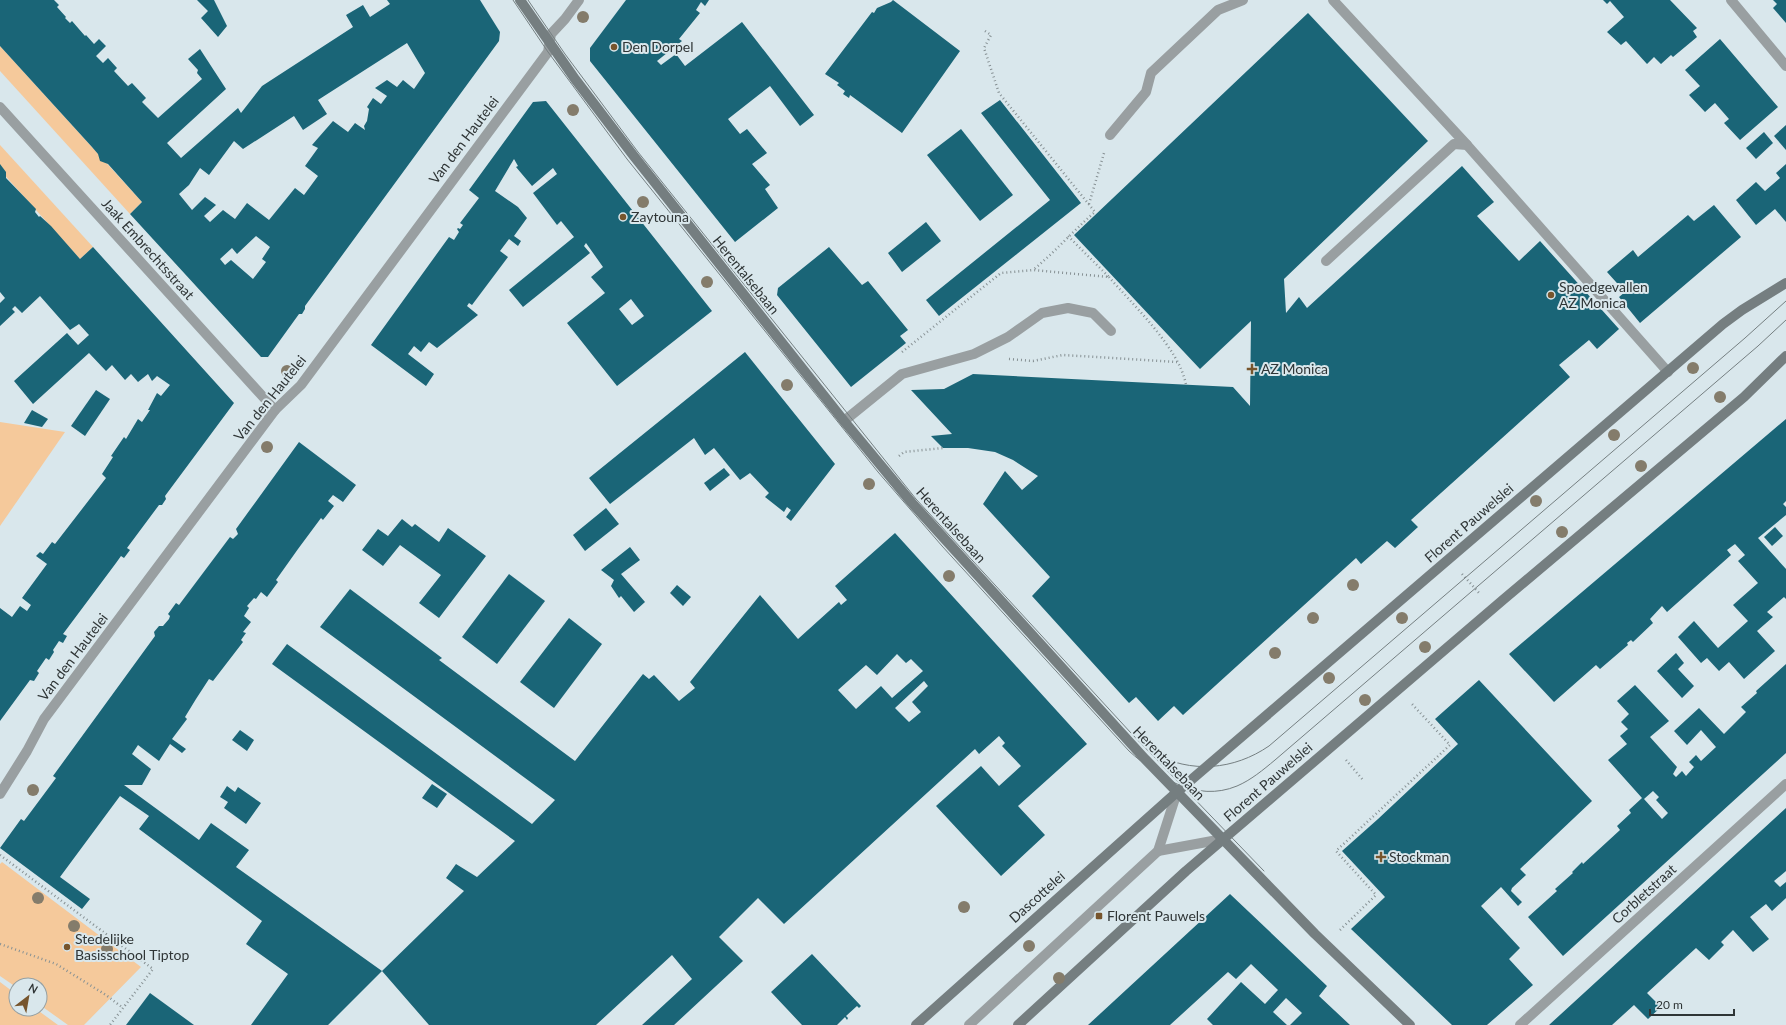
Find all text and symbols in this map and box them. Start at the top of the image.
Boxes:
place label: Den Dorpel [622,38,693,55]
marker: Den Dorpel [609,42,619,52]
street label: Van den Hautelei [425,93,502,187]
street label: Jaak Embrechtsstraat [99,195,198,303]
place label: Zaytouna [631,208,689,225]
marker: Zaytouna [618,212,628,222]
street label: Herentalsebaan [710,232,783,317]
place label: Spoedgevallen AZ Monica [1559,278,1648,311]
marker: Spoedgevallen AZ Monica [1546,290,1556,300]
street label: Van den Hautelei [230,351,309,444]
place label: AZ Monica [1261,360,1328,377]
marker: AZ Monica [1246,363,1258,375]
street label: Florent Pauwelslei [1421,479,1517,566]
street label: Herentalsebaan [913,483,990,566]
street label: Van den Hautelei [34,610,111,704]
street label: Herentalsebaan [1130,722,1209,803]
street label: Florent Pauwelslei [1220,738,1316,825]
place label: Stockman [1389,848,1449,865]
marker: Stockman [1376,852,1386,862]
street label: Corbletstraat [1608,860,1679,927]
street label: Dascottelei [1005,867,1068,926]
place label: Florent Pauwels [1107,907,1205,924]
marker: Florent Pauwels [1094,911,1104,921]
place label: Stedelijke Basisschool Tiptop [75,930,190,963]
marker: Stedelijke Basisschool Tiptop [62,942,72,952]
north arrow [8,977,48,1017]
text: N [26,980,40,996]
scale bar [1650,991,1734,1017]
text: 20 m [1656,997,1683,1012]

